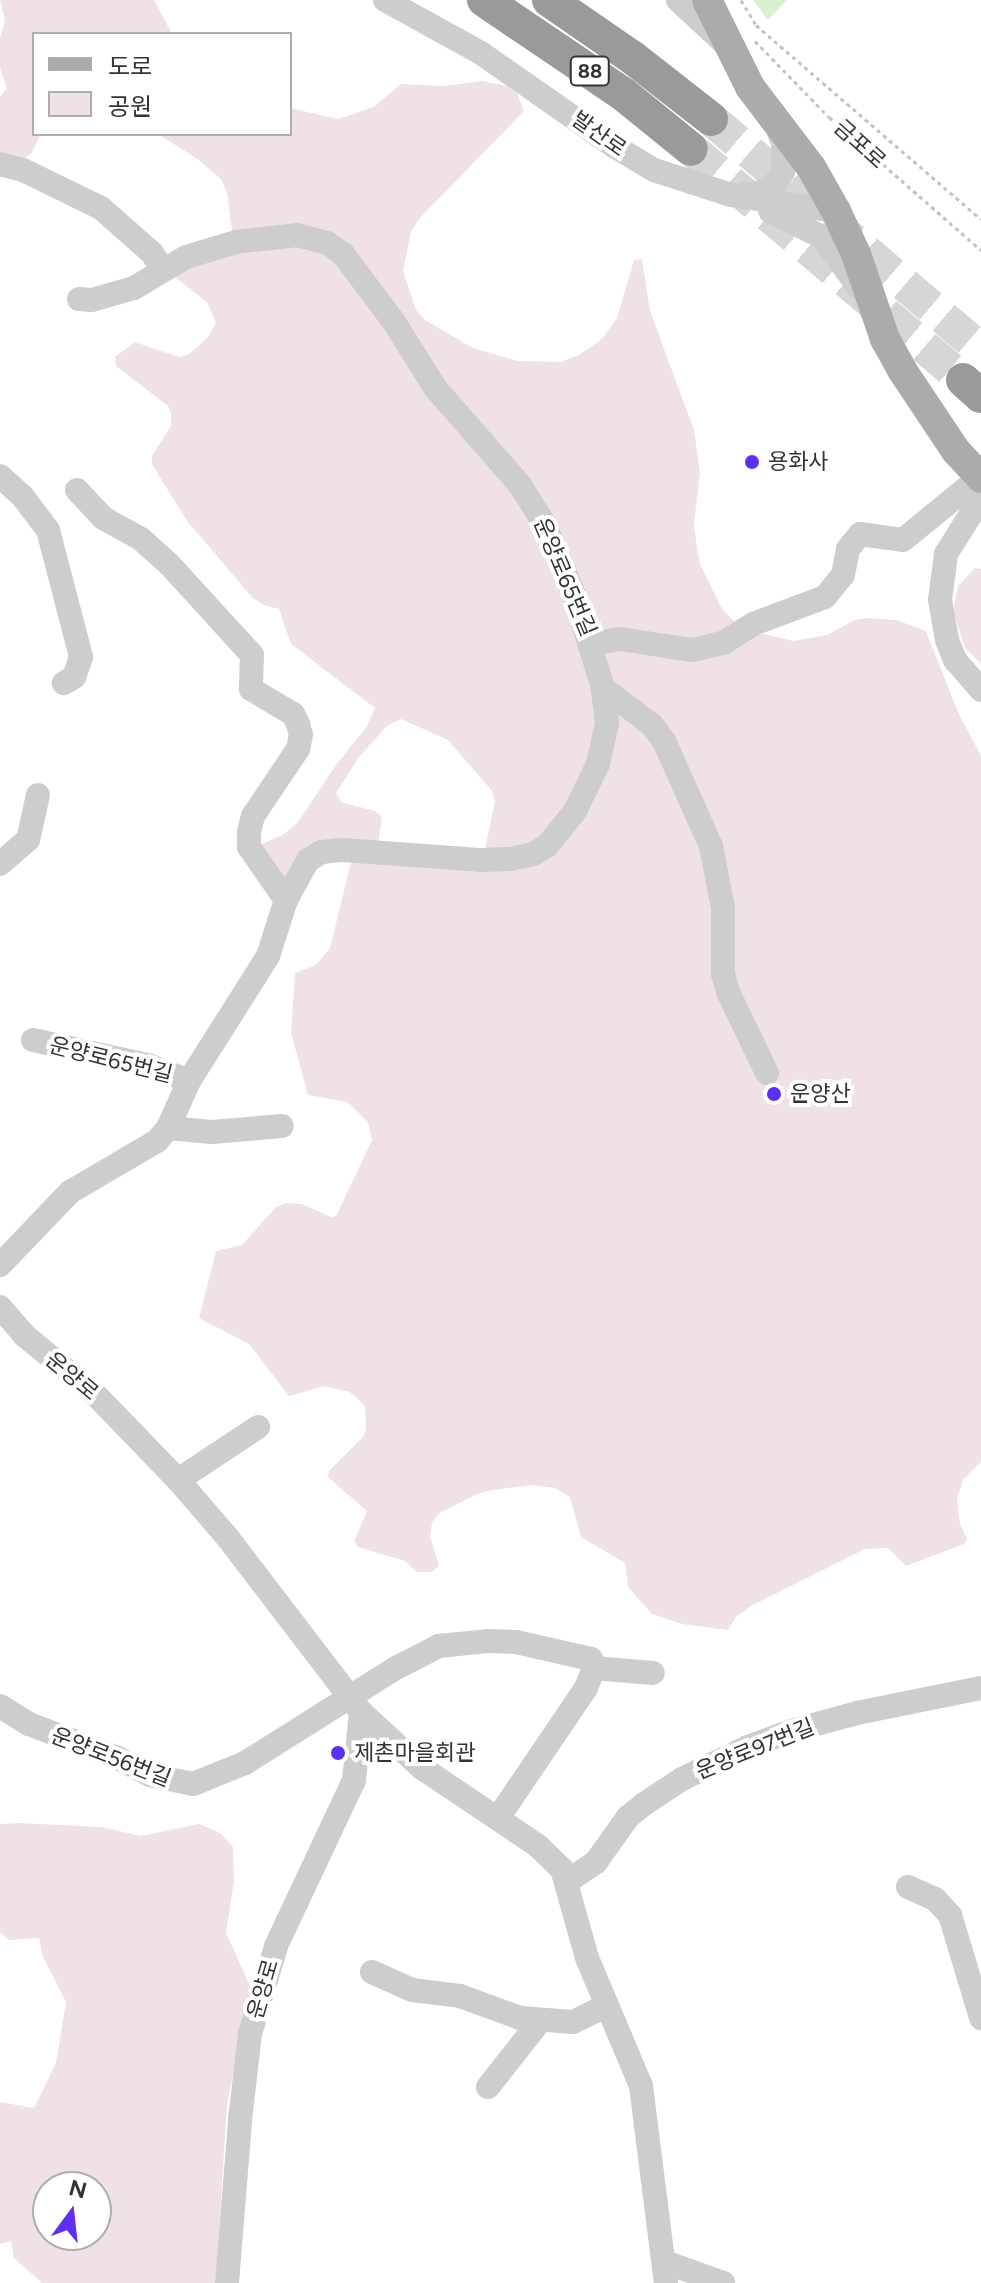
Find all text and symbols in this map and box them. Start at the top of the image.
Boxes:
legend [32,32,292,136]
text: 도로 [108,52,152,81]
road number: 88 [568,55,612,87]
text: 공원 [108,92,152,121]
street label: 발산로 [567,106,631,162]
street label: 금포로 [829,114,891,174]
place label: 용화사 [768,449,829,475]
marker: 용화사 [743,453,761,471]
street label: 운양로65번길 [528,514,602,640]
street label: 운양로65번길 [47,1032,175,1088]
place label: 운양산 [790,1081,851,1107]
marker: 운양산 [765,1085,783,1103]
street label: 운양로 [40,1346,104,1406]
street label: 운양로97번길 [692,1713,818,1785]
street label: 운양로56번길 [47,1722,175,1792]
place label: 제촌마을회관 [354,1740,475,1766]
marker: 제촌마을회관 [329,1744,347,1762]
street label: 운양로 [242,1956,284,2022]
north arrow [32,2171,112,2251]
text: N [66,2174,90,2205]

